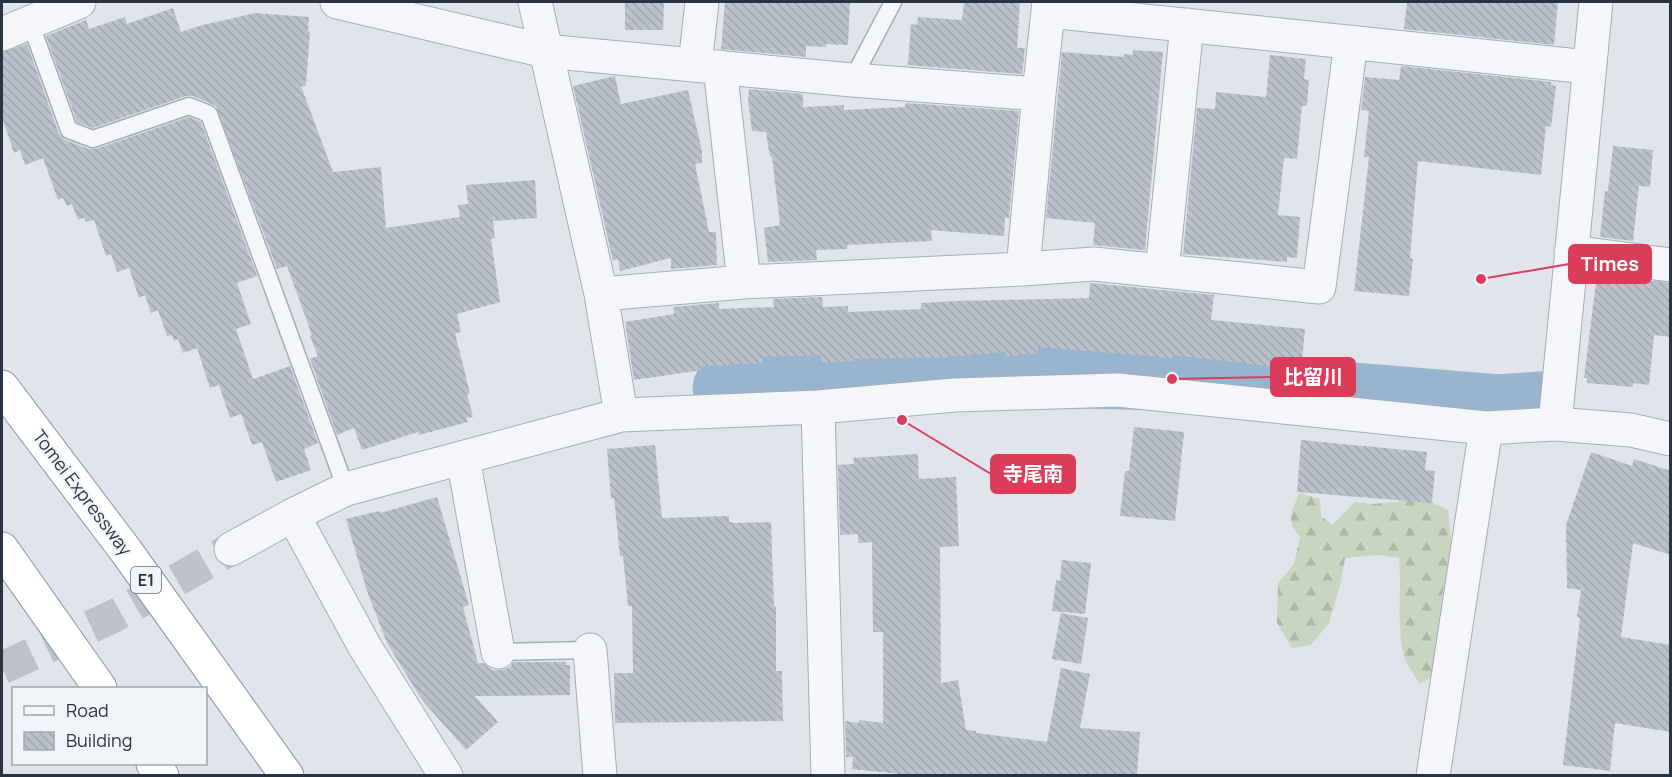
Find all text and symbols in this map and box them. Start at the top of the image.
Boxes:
callout: Times [1569,245,1651,283]
text: Times [1581,250,1639,277]
callout: 比留川 [1271,358,1355,396]
text: 比留川 [1283,363,1343,390]
street label: Tomei Expressway [28,425,138,561]
callout: 寺尾南 [991,455,1075,493]
text: 寺尾南 [1003,460,1063,487]
road number: E1 [131,567,161,593]
legend [12,687,207,765]
text: Road [66,698,109,722]
text: Building [66,728,132,752]

